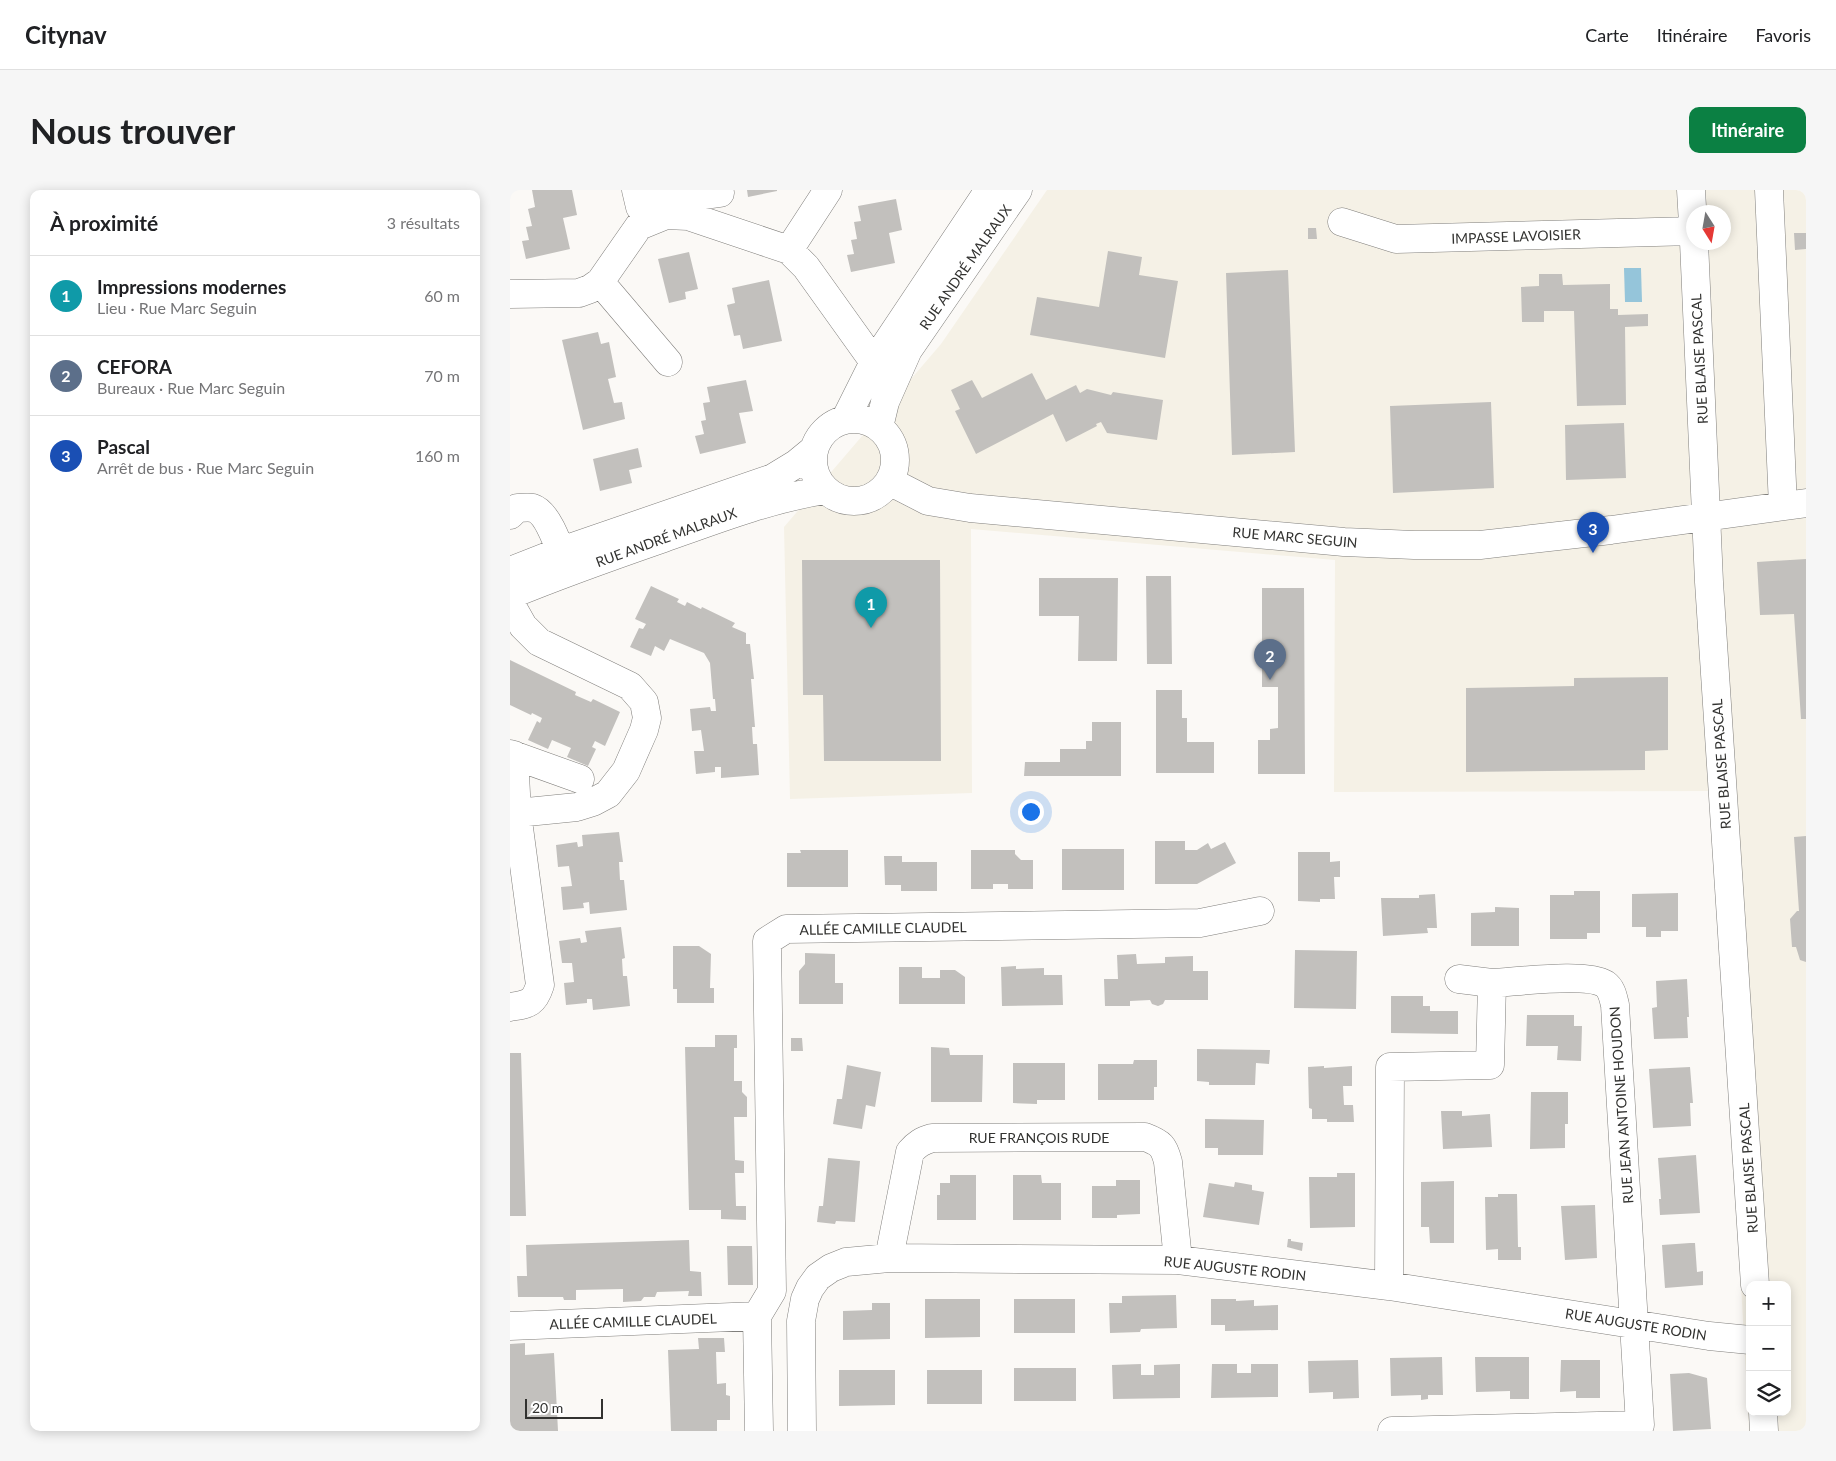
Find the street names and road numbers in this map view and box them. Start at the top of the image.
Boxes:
street label: RUE ANDRÉ MALRAUX [915,201,1015,333]
street label: IMPASSE LAVOISIER [1451,225,1581,247]
street label: RUE BLAISE PASCAL [1687,293,1711,425]
street label: RUE ANDRÉ MALRAUX [593,504,739,570]
street label: RUE MARC SEGUIN [1232,523,1358,551]
street label: RUE BLAISE PASCAL [1708,698,1734,830]
street label: ALLÉE CAMILLE CLAUDEL [799,918,967,938]
street label: RUE JEAN ANTOINE HOUDON [1606,1006,1636,1204]
street label: RUE BLAISE PASCAL [1735,1102,1761,1234]
street label: RUE FRANÇOIS RUDE [969,1129,1109,1146]
street label: RUE AUGUSTE RODIN [1163,1252,1307,1284]
street label: RUE AUGUSTE RODIN [1564,1304,1708,1344]
street label: ALLÉE CAMILLE CLAUDEL [549,1310,717,1332]

